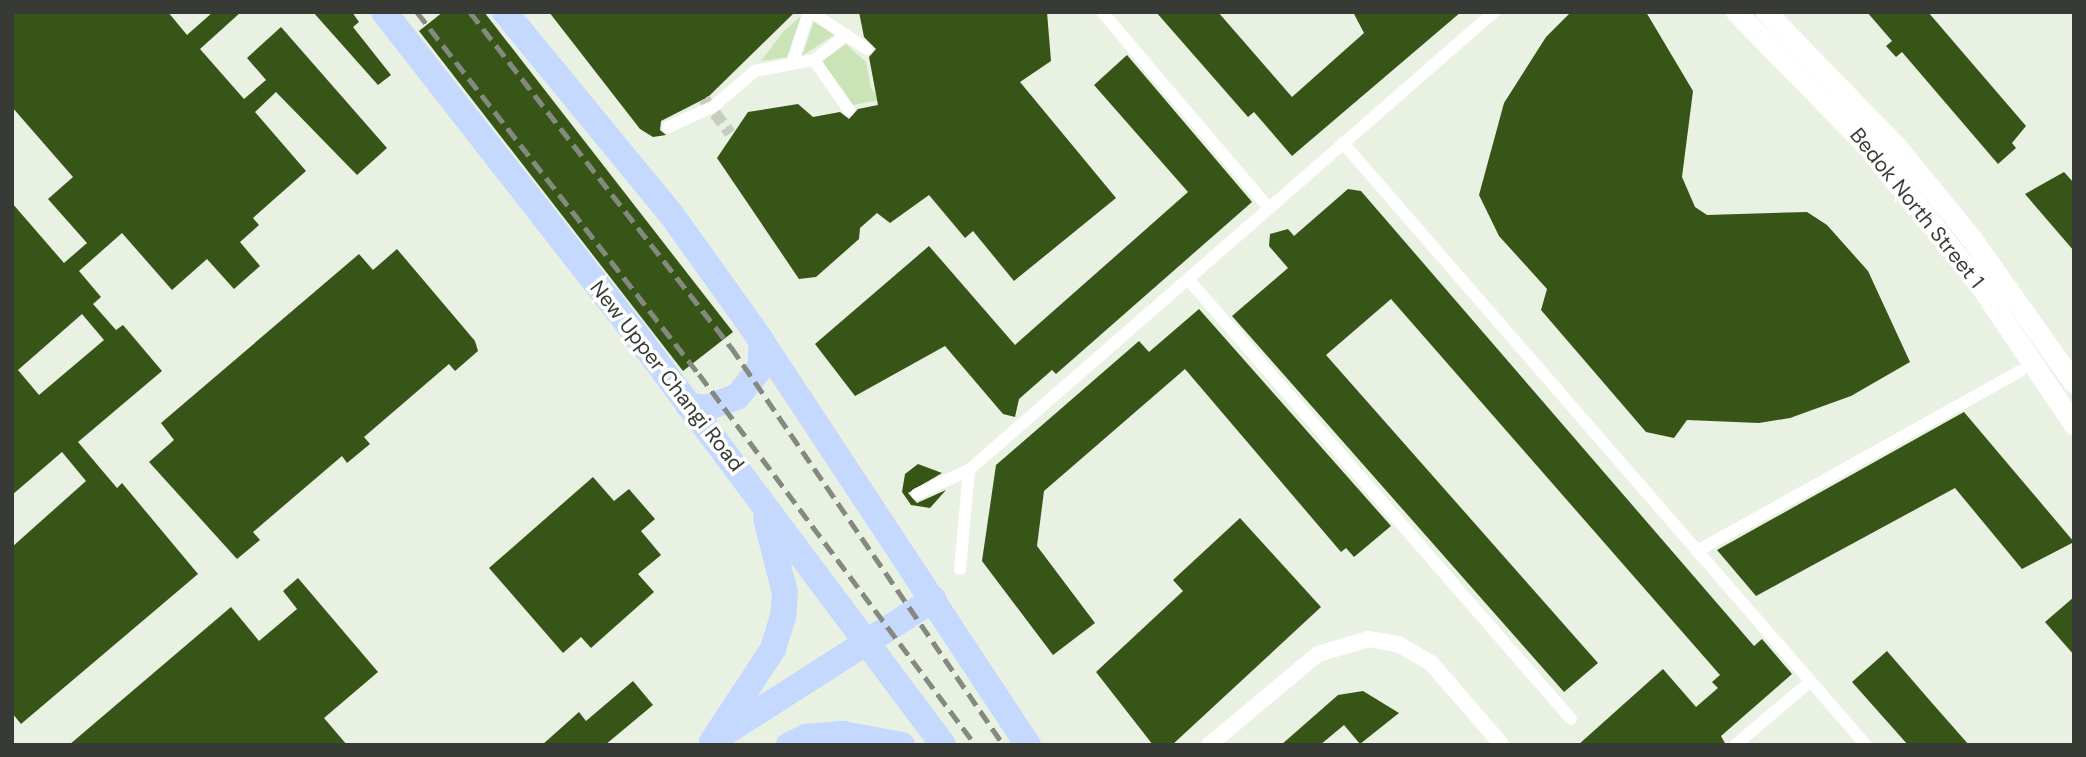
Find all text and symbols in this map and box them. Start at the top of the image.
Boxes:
street label: Bedok North Street 1 [1845,123,1989,293]
street label: New Upper Changi Road [585,276,749,476]

